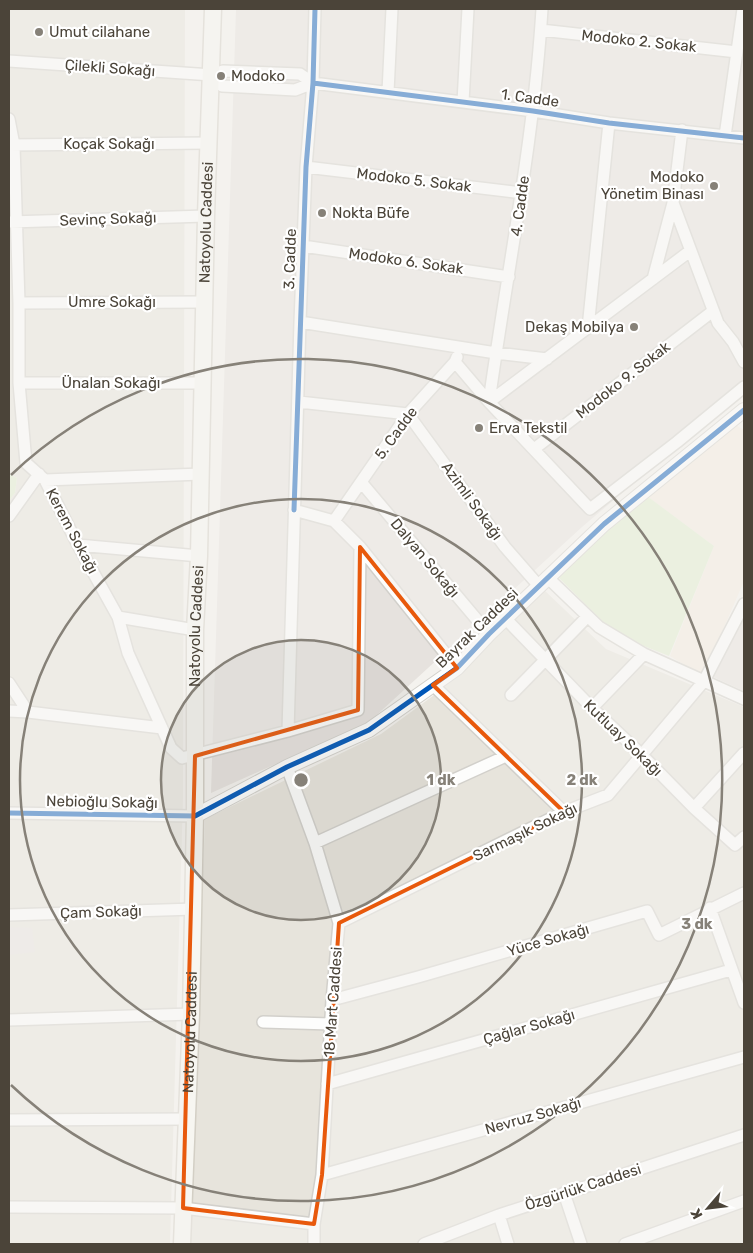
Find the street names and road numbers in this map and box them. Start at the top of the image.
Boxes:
street label: Modoko 2. Sokak [581,26,698,56]
street label: Çilekli Sokağı [64,56,156,80]
street label: 1. Cadde [500,85,560,111]
street label: Koçak Sokağı [63,135,155,153]
street label: Natoyolu Caddesi [196,161,217,283]
street label: Modoko 5. Sokak [356,164,473,196]
street label: 4. Cadde [507,175,533,237]
street label: Sevinç Sokağı [59,208,157,230]
street label: 3. Cadde [280,228,300,290]
street label: Modoko 6. Sokak [347,244,465,278]
street label: Umre Sokağı [68,293,156,311]
street label: Modoko 9. Sokak [572,337,674,422]
street label: Ünalan Sokağı [62,374,160,392]
street label: 5. Cadde [371,403,421,463]
street label: Azimli Sokağı [438,458,506,544]
street label: Kerem Sokağı [42,485,102,577]
street label: Dalyan Sokağı [387,515,463,601]
street label: Natoyolu Caddesi [186,565,207,687]
street label: Bayrak Caddesi [432,584,522,672]
street label: Kutluay Sokağı [580,696,666,780]
street label: Nebioğlu Sokağı [46,792,158,812]
street label: Sarmaşık Sokağı [470,799,580,865]
street label: Çam Sokağı [60,902,142,922]
street label: Yüce Sokağı [505,920,591,960]
street label: 18 Mart Caddesi [320,946,346,1058]
street label: Natoyolu Caddesi [179,971,201,1093]
street label: Çağlar Sokağı [481,1005,577,1049]
street label: Nevruz Sokağı [483,1094,583,1138]
street label: Özgürlük Caddesi [523,1160,643,1214]

